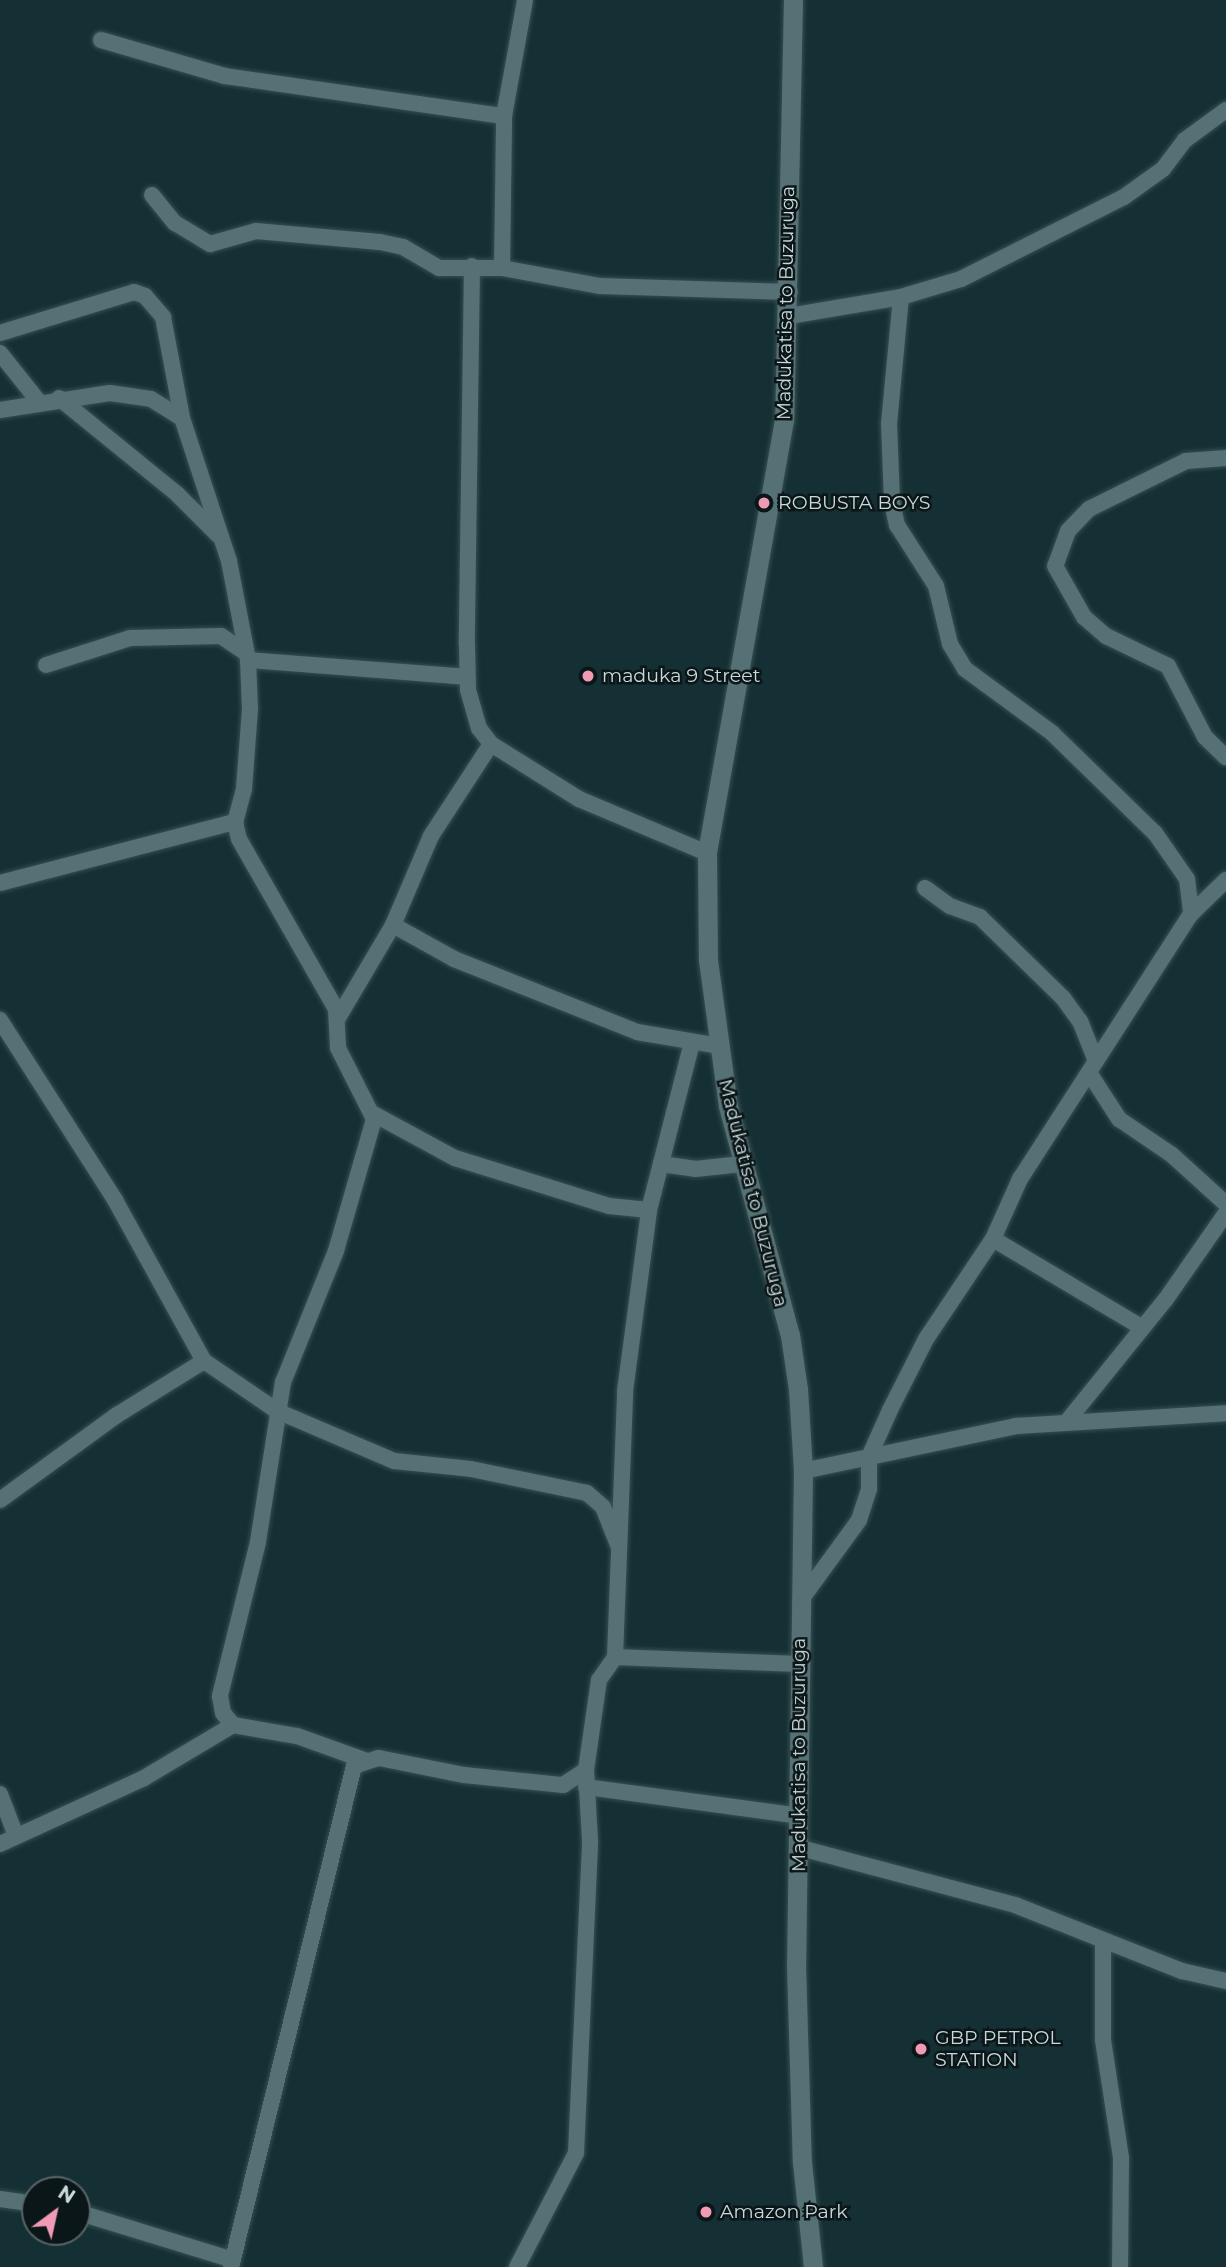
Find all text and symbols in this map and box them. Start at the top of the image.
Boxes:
street label: Madukatisa to Buzuruga [773,186,799,420]
place label: ROBUSTA BOYS [778,492,931,514]
marker: ROBUSTA BOYS [756,495,772,511]
place label: maduka 9 Street [602,665,760,687]
marker: maduka 9 Street [580,668,596,684]
street label: Madukatisa to Buzuruga [714,1077,792,1309]
street label: Madukatisa to Buzuruga [788,1638,810,1872]
place label: GBP PETROL STATION [935,2027,1061,2071]
marker: GBP PETROL STATION [913,2041,929,2057]
north arrow [21,2176,91,2246]
text: N [54,2181,79,2208]
place label: Amazon Park [720,2201,848,2223]
marker: Amazon Park [698,2204,714,2220]

